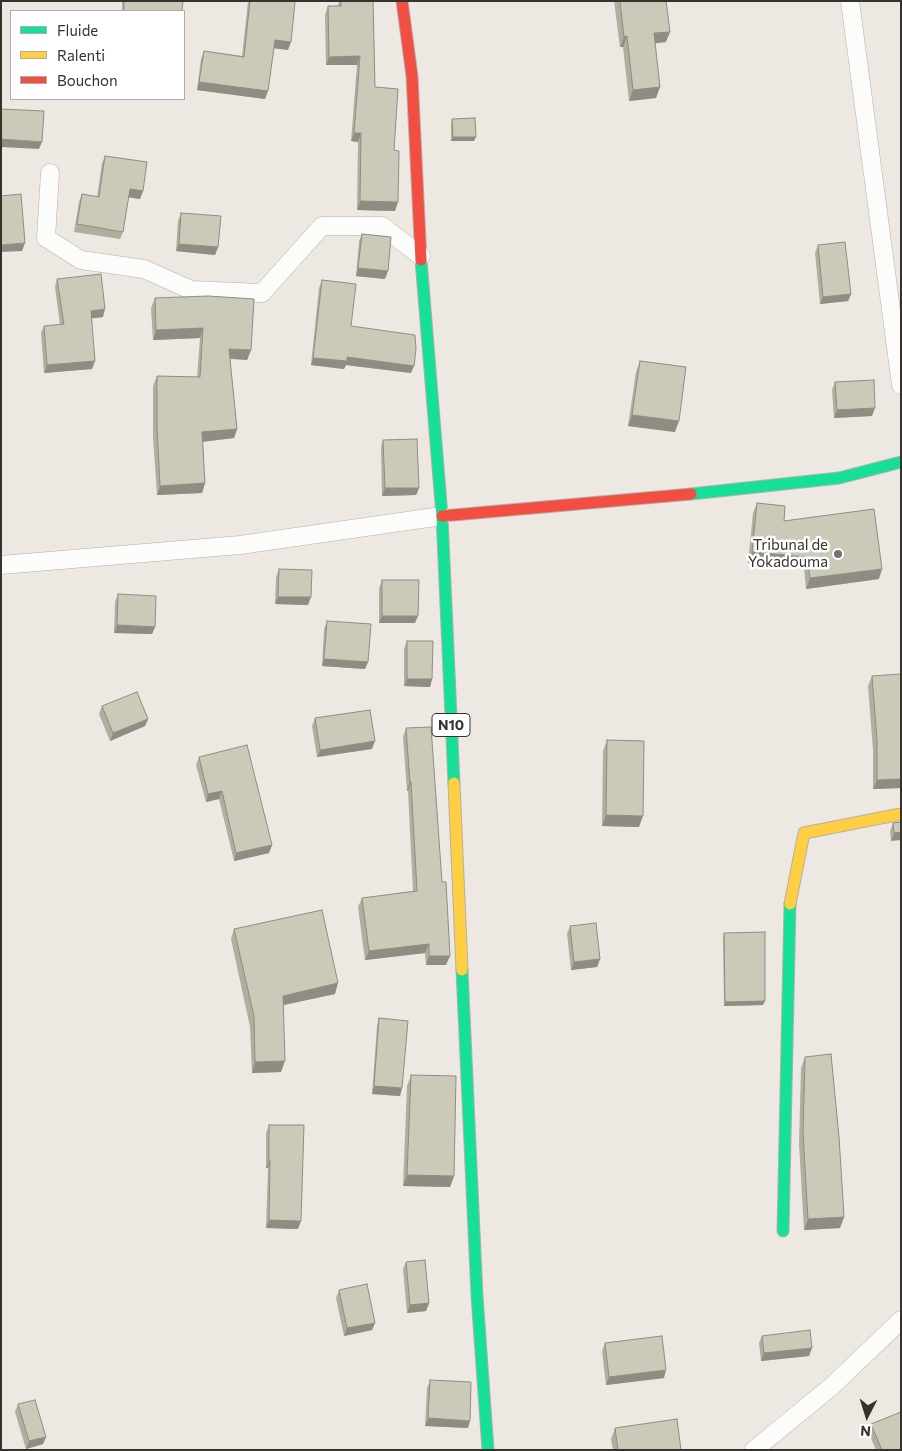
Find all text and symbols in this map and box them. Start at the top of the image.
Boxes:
legend [10,10,185,100]
text: Fluide [57,21,98,39]
text: Ralenti [57,46,105,64]
text: Bouchon [57,71,118,89]
place label: Tribunal de Yokadouma [748,536,828,571]
marker: Tribunal de Yokadouma [832,548,844,560]
road number: N10 [432,714,470,736]
north arrow [842,1391,892,1441]
text: N [860,1423,872,1440]

